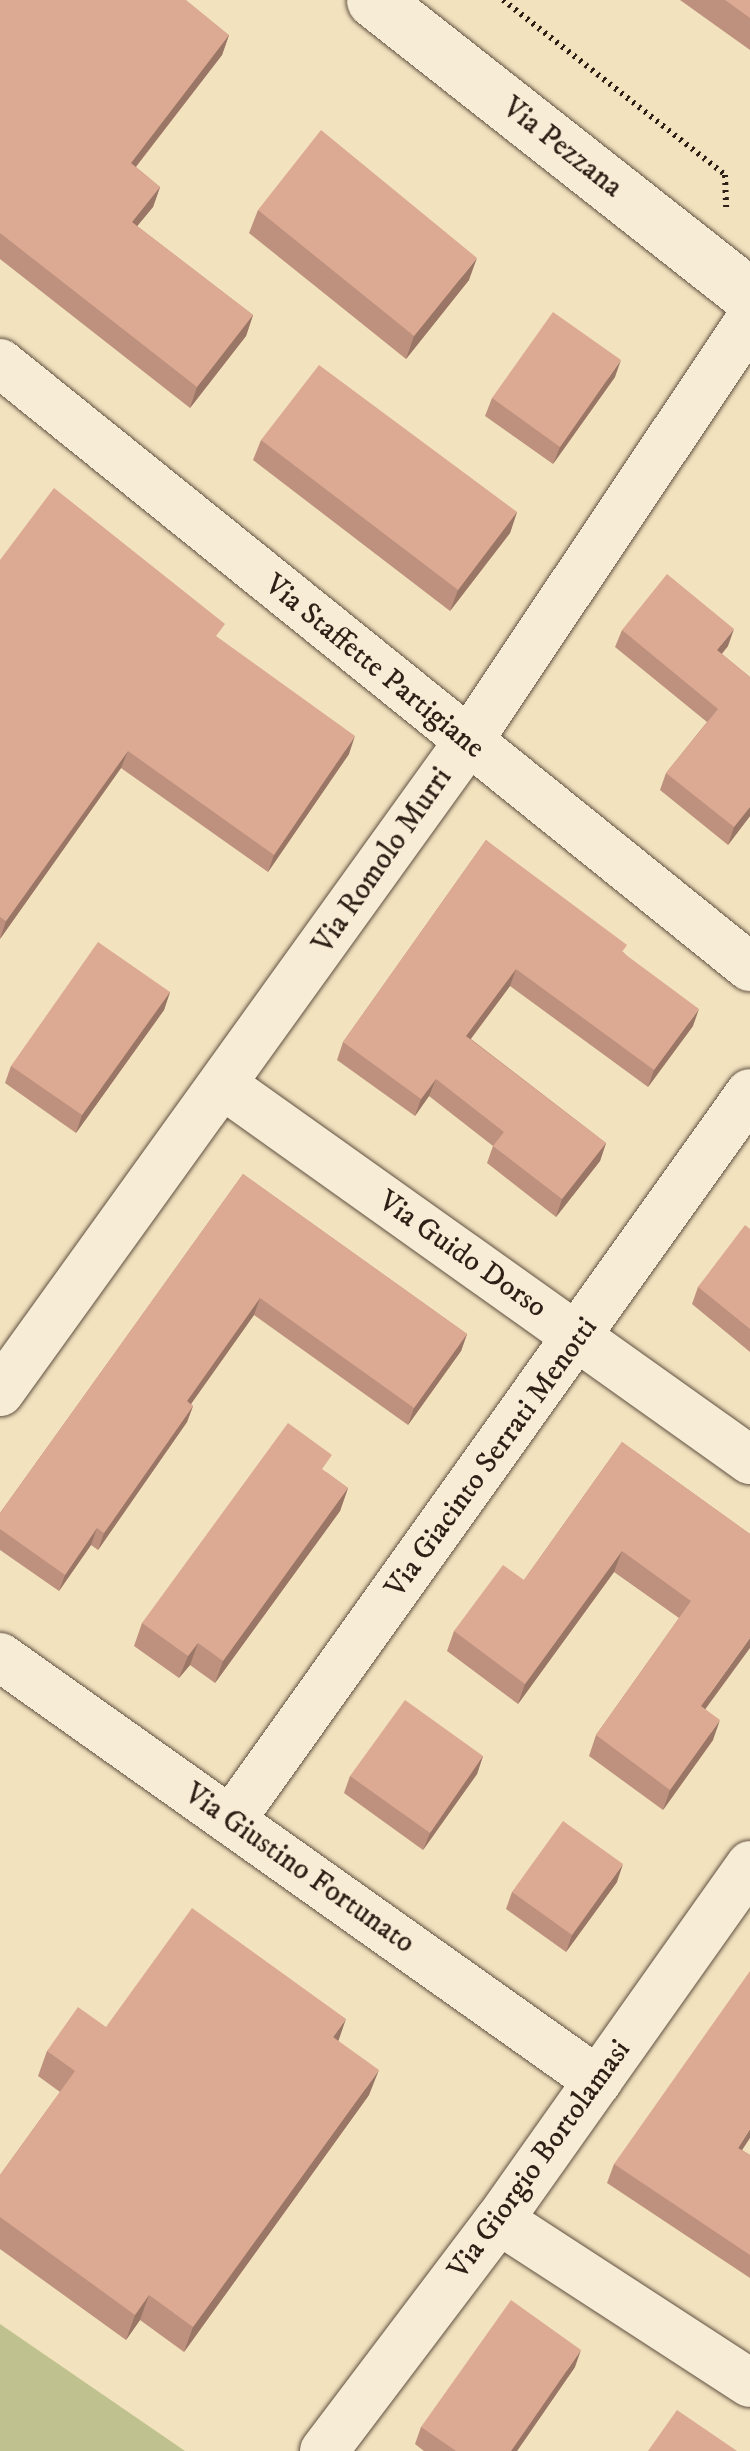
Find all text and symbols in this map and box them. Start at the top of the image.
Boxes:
street label: Via Pezzana [495,90,629,206]
street label: Via Staffette Partigiane [257,567,491,767]
street label: Via Romolo Murri [306,761,460,961]
street label: Via Guido Dorso [371,1184,553,1326]
street label: Via Giacinto Serrati Menotti [378,1311,606,1605]
street label: Via Giustino Fortunato [177,1776,421,1962]
street label: Via Giorgio Bortolamasi [441,2033,639,2287]

